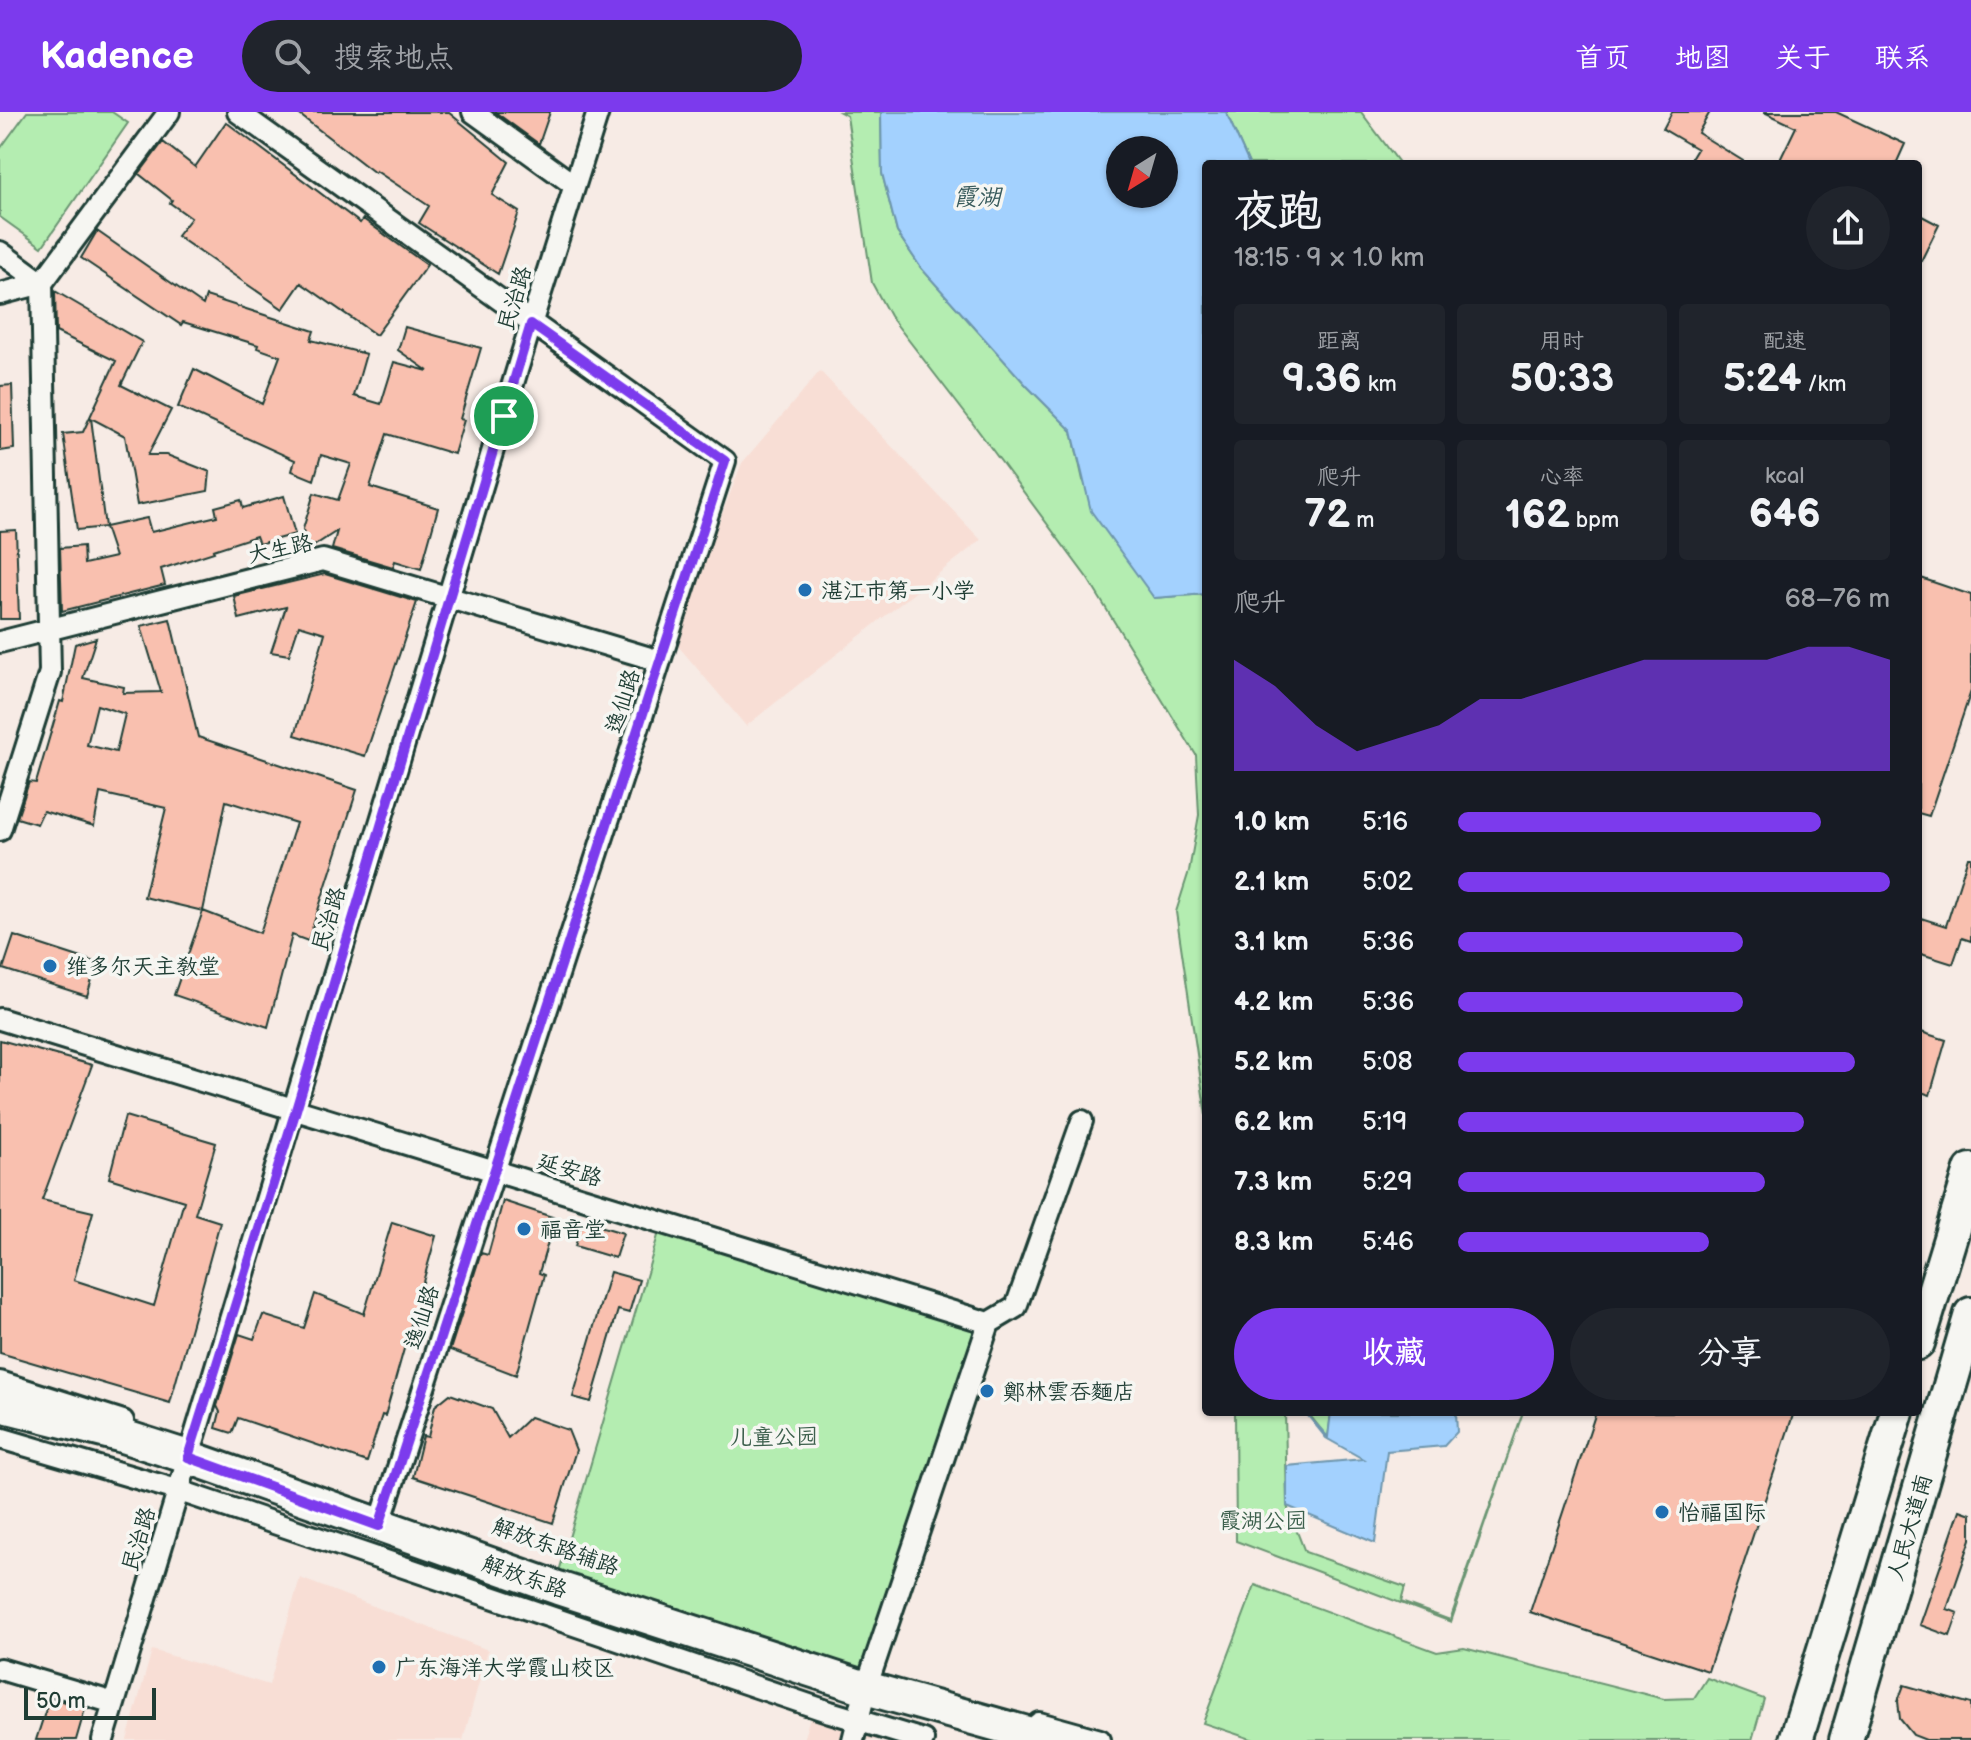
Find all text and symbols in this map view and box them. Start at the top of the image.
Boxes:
search box [242,20,802,92]
text: Kadence [40,34,194,79]
icon: search [270,34,314,78]
text: 搜索地点 [334,40,454,76]
text: 首页 [1575,42,1631,75]
text: 地图 [1675,42,1731,75]
text: 关于 [1775,42,1831,75]
text: 联系 [1875,42,1931,75]
north arrow [1106,136,1178,208]
map controls [1106,136,1178,208]
water label: 霞湖 [953,183,1004,212]
text: 夜跑 [1234,186,1322,239]
button: share [1806,186,1890,270]
text: 18:15 · 9 × 1.0 km [1234,243,1424,274]
street label: 民治路 [493,263,538,334]
text: 距离 [1317,328,1361,355]
text: 用时 [1540,328,1584,355]
text: 配速 [1763,328,1807,355]
text: 9.36 [1282,355,1362,403]
text: 50:33 [1510,355,1614,403]
text: 5:24 [1723,355,1802,403]
text: km [1362,371,1397,398]
text: /km [1802,371,1846,398]
pin [470,382,538,450]
icon: arrive [482,394,526,438]
text: kcal [1765,463,1804,490]
text: 爬升 [1317,464,1361,491]
text: 心率 [1540,464,1584,491]
text: 646 [1749,490,1821,538]
text: 72 [1304,491,1350,539]
text: 162 [1505,491,1570,539]
text: m [1350,507,1374,534]
text: bpm [1570,507,1619,534]
street label: 大生路 [245,529,315,570]
place label: 湛江市第一小学 [821,578,975,605]
marker: 湛江市第一小学 [796,581,814,599]
text: 68–76 m [1785,584,1890,615]
text: 爬升 [1234,588,1286,619]
street label: 逸仙路 [600,666,646,737]
text: 1.0 km [1234,807,1310,838]
text: 5:16 [1362,807,1408,838]
text: 2.1 km [1234,867,1309,898]
text: 5:02 [1362,867,1413,898]
street label: 民治路 [307,884,352,955]
text: 3.1 km [1234,927,1309,958]
text: 5:36 [1362,927,1414,958]
place label: 维多尔天主教堂 [66,954,220,981]
marker: 维多尔天主教堂 [41,957,59,975]
text: 4.2 km [1234,987,1313,1018]
text: 5:36 [1362,987,1414,1018]
text: 5.2 km [1234,1047,1313,1078]
text: 5:08 [1362,1047,1413,1078]
text: 6.2 km [1234,1107,1314,1138]
text: 5:19 [1362,1107,1407,1138]
street label: 延安路 [534,1148,605,1193]
text: 7.3 km [1234,1167,1312,1198]
text: 5:29 [1362,1167,1413,1198]
place label: 福音堂 [540,1217,606,1244]
marker: 福音堂 [515,1220,533,1238]
text: 8.3 km [1234,1227,1313,1258]
text: 5:46 [1362,1227,1414,1258]
street label: 逸仙路 [399,1282,445,1353]
button: 收藏 [1234,1308,1554,1400]
button: 分享 [1570,1308,1890,1400]
place label: 鄭林雲吞麵店 [1003,1379,1135,1406]
marker: 鄭林雲吞麵店 [978,1382,996,1400]
park label: 儿童公园 [730,1424,818,1451]
street label: 人民大道南 [1882,1471,1939,1584]
place label: 怡福国际 [1678,1500,1766,1527]
marker: 怡福国际 [1653,1503,1671,1521]
street label: 民治路 [117,1504,162,1575]
park label: 霞湖公园 [1219,1508,1307,1535]
street label: 解放东路辅路 [489,1512,623,1580]
street label: 解放东路 [479,1549,571,1603]
place label: 广东海洋大学霞山校区 [395,1655,615,1682]
marker: 广东海洋大学霞山校区 [370,1658,388,1676]
scale bar [24,1684,156,1720]
text: 50 m [36,1688,86,1715]

